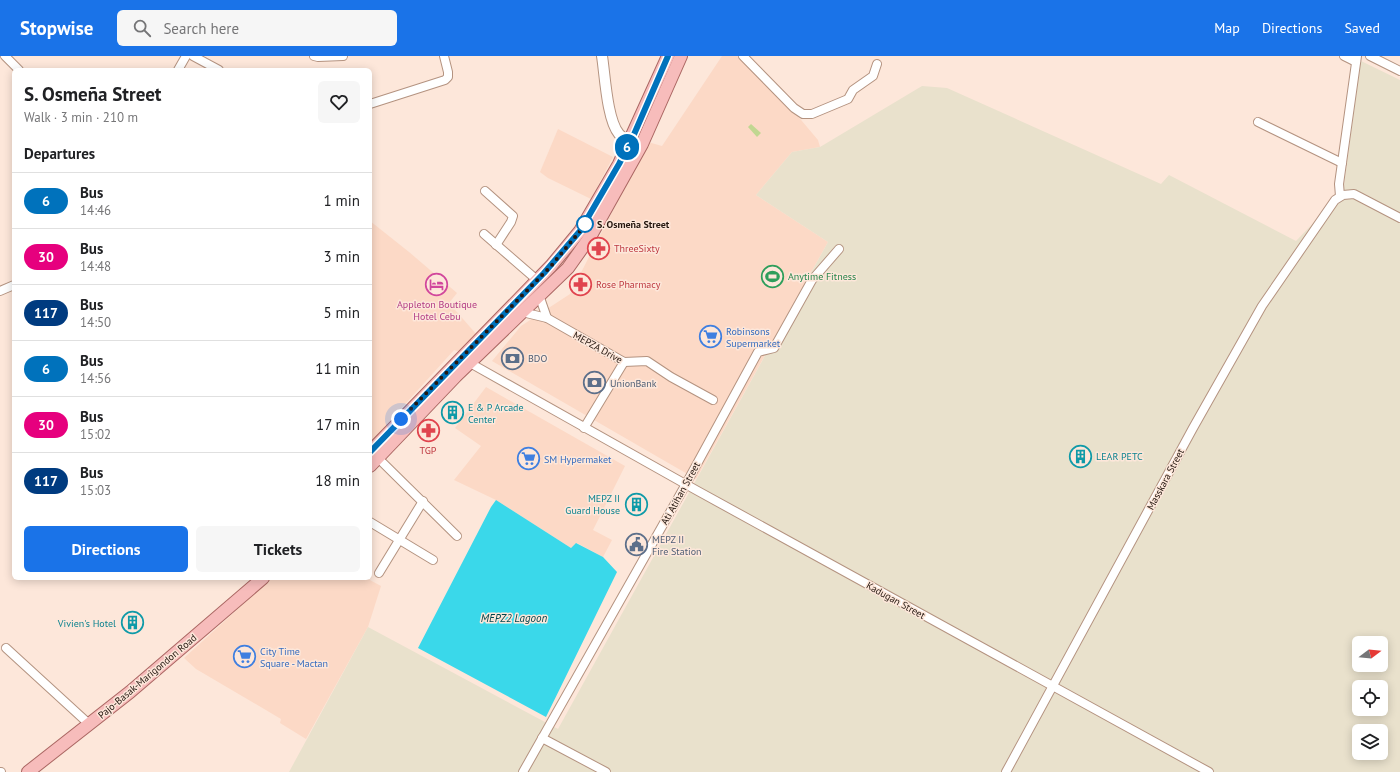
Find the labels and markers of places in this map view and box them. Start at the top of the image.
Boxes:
marker: S. Osmeña Street [576,215,594,233]
place label: S. Osmeña Street [597,218,670,231]
pharmacy icon: ThreeSixty [586,235,612,261]
place label: ThreeSixty [614,242,660,255]
sports icon: Anytime Fitness [760,263,786,289]
place label: Anytime Fitness [788,270,856,283]
hotel icon: Appleton Boutique Hotel Cebu [424,271,450,297]
pharmacy icon: Rose Pharmacy [567,271,593,297]
place label: Rose Pharmacy [596,278,661,291]
place label: Appleton Boutique Hotel Cebu [397,298,477,323]
supermarket icon: Robinsons Supermarket [698,324,724,350]
place label: Robinsons Supermarket [726,325,781,350]
bank icon: BDO [499,345,525,371]
place label: BDO [528,352,547,365]
bank icon: UnionBank [582,370,608,396]
place label: UnionBank [610,377,657,390]
building icon: E & P Arcade Center [439,400,465,426]
place label: E & P Arcade Center [468,401,524,426]
pharmacy icon: TGP [415,417,441,443]
building icon: LEAR PETC [1068,443,1094,469]
place label: TGP [420,444,437,457]
supermarket icon: SM Hypermaket [515,446,541,472]
place label: LEAR PETC [1096,450,1143,463]
place label: SM Hypermaket [544,453,612,466]
building icon: MEPZ II Guard House [623,491,649,517]
place label: MEPZ II Guard House [565,492,620,517]
public building icon: MEPZ II Fire Station [623,532,649,558]
place label: MEPZ II Fire Station [652,533,702,558]
building icon: Vivien's Hotel [119,610,145,636]
place label: Vivien's Hotel [57,617,116,630]
supermarket icon: City Time Square - Mactan [232,644,258,670]
place label: City Time Square - Mactan [260,645,328,670]

